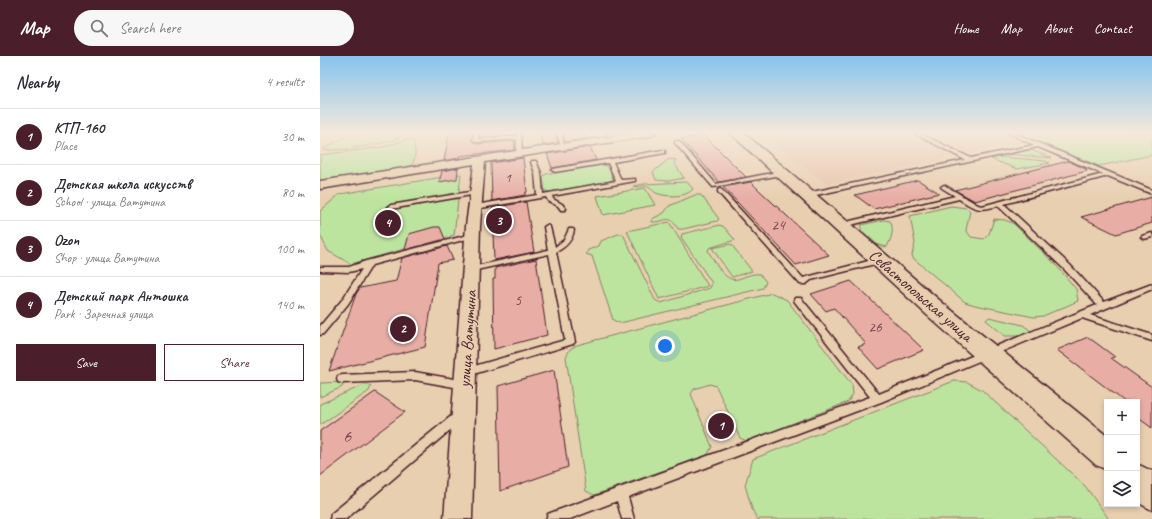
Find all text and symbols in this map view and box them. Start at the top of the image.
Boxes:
search box [74,10,354,46]
text: Map [20,16,50,40]
icon: search [88,17,110,39]
text: Search here [120,19,181,38]
text: Home [953,20,979,37]
text: Map [1001,20,1022,37]
text: About [1044,20,1072,37]
text: Contact [1094,20,1132,37]
text: Nearby [16,72,59,93]
text: 4 results [266,74,304,90]
text: КТП-160 [54,119,104,138]
text: 1 [26,129,32,145]
text: 30 m [282,129,304,145]
text: Place [54,138,77,154]
house number: 1 [505,170,512,186]
text: Детская школа искусств [54,175,191,194]
text: 2 [26,185,32,201]
text: 80 m [282,185,304,201]
text: School · улица Ватутина [54,194,165,210]
pin: 3 [486,206,512,236]
pin: 4 [375,208,401,238]
house number: 24 [771,216,786,235]
text: Ozon [54,231,79,250]
text: 3 [26,241,32,257]
text: 100 m [276,241,304,257]
street label: Севастопольская улица [864,245,978,348]
text: Shop · улица Ватутина [54,250,159,266]
text: Детский парк Антошка [54,287,188,306]
street label: улица Ватутина [454,288,481,389]
house number: 5 [515,291,523,310]
text: 4 [26,297,32,313]
text: 140 m [276,297,304,313]
text: Park · Заречная улица [54,306,153,322]
pin: 2 [390,314,416,344]
house number: 26 [868,318,883,337]
your location [655,336,675,356]
button: Save [16,344,156,381]
button: Share [164,344,304,381]
map controls [1104,399,1140,507]
button: + [1104,399,1140,435]
pin: 1 [708,411,734,441]
house number: 6 [343,425,352,447]
button: − [1104,435,1140,471]
button: layers [1104,471,1140,507]

